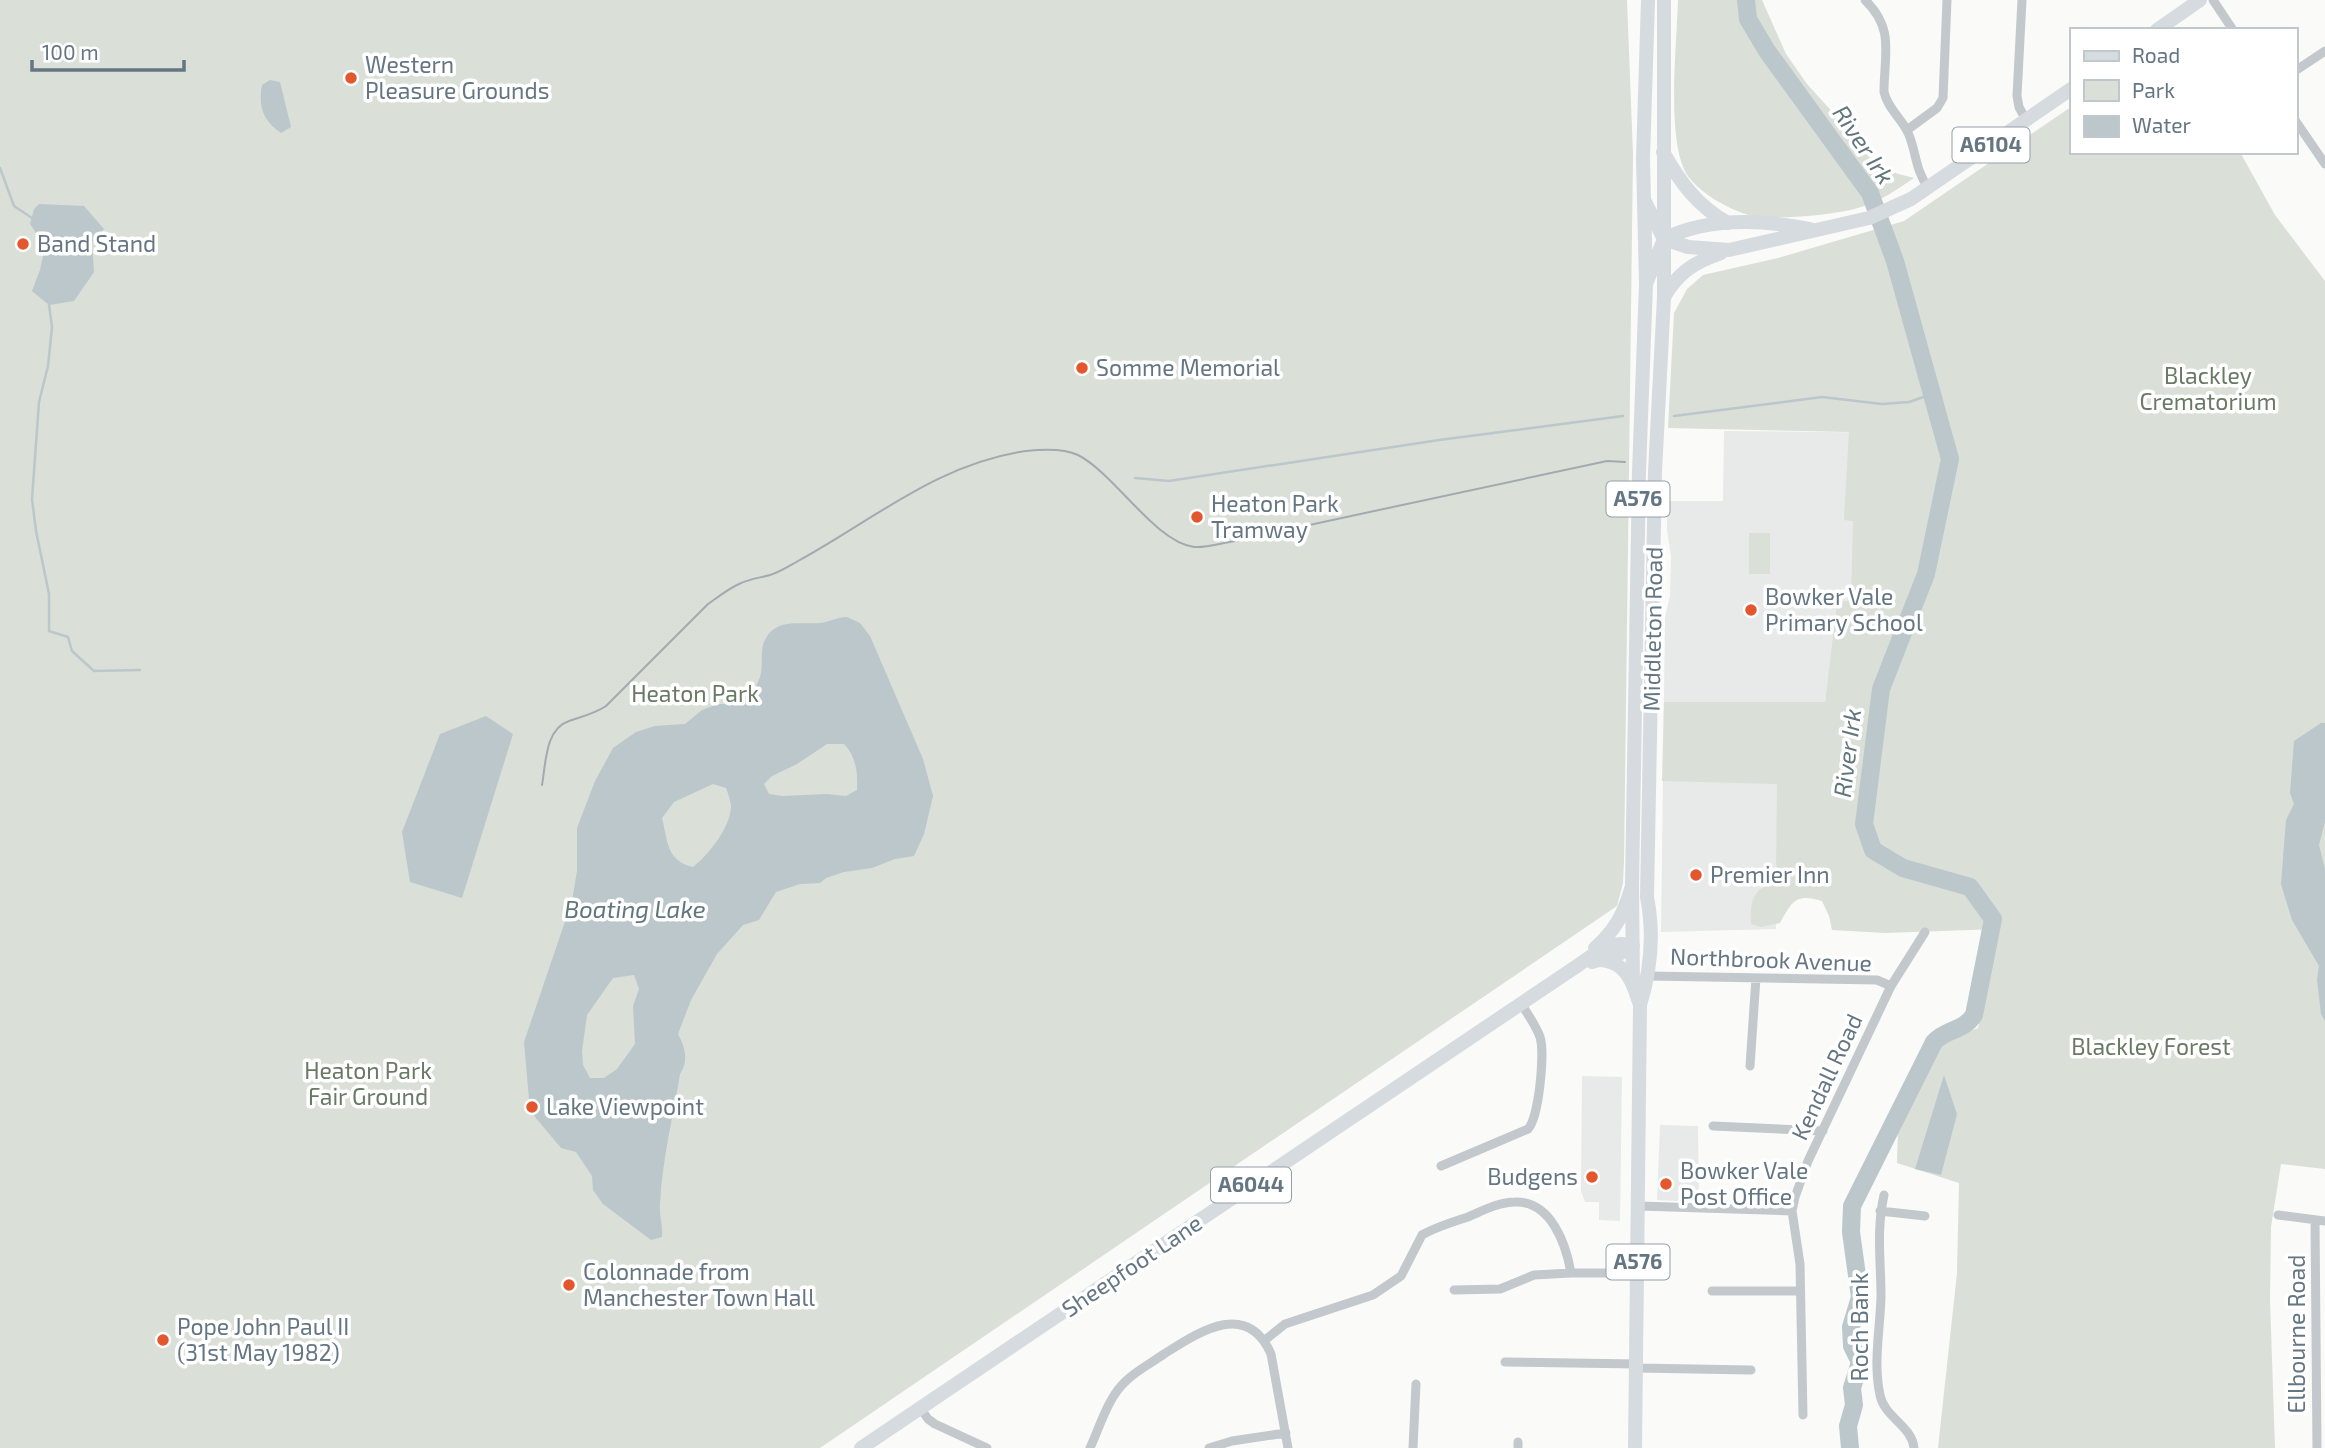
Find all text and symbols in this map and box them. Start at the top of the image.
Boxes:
scale bar [32,28,184,72]
legend [2070,28,2297,154]
text: 100 m [42,39,99,64]
text: Road [2132,42,2180,67]
place label: Western Pleasure Grounds [365,50,549,104]
marker: Western Pleasure Grounds [343,70,359,86]
text: Park [2132,77,2175,102]
water label: River Irk [1827,99,1901,189]
text: Water [2132,112,2191,137]
road number: A6104 [1952,128,2030,162]
place label: Band Stand [37,229,156,257]
marker: Band Stand [15,236,31,252]
place label: Somme Memorial [1096,353,1280,381]
marker: Somme Memorial [1074,360,1090,376]
park label: Blackley Crematorium [2139,361,2277,415]
road number: A576 [1606,482,1670,516]
place label: Heaton Park Tramway [1211,489,1339,543]
marker: Heaton Park Tramway [1189,509,1205,525]
street label: Middleton Road [1637,546,1667,712]
place label: Bowker Vale Primary School [1765,582,1923,636]
marker: Bowker Vale Primary School [1743,602,1759,618]
park label: Heaton Park [631,679,759,707]
water label: River Irk [1827,707,1866,799]
place label: Premier Inn [1710,860,1830,888]
marker: Premier Inn [1688,867,1704,883]
water label: Boating Lake [564,894,706,923]
street label: Northbrook Avenue [1670,941,1872,977]
street label: Kendall Road [1785,1009,1868,1144]
park label: Blackley Forest [2071,1032,2231,1060]
park label: Heaton Park Fair Ground [304,1056,432,1110]
place label: Lake Viewpoint [546,1092,704,1120]
marker: Lake Viewpoint [524,1099,540,1115]
place label: Bowker Vale Post Office [1680,1156,1808,1210]
place label: Budgens [1487,1162,1578,1190]
road number: A6044 [1211,1168,1291,1202]
marker: Budgens [1584,1169,1600,1185]
marker: Bowker Vale Post Office [1658,1176,1674,1192]
street label: Sheepfoot Lane [1056,1208,1207,1322]
road number: A576 [1606,1244,1670,1280]
street label: Ellbourne Road [2282,1255,2310,1413]
place label: Colonnade from Manchester Town Hall [583,1257,815,1311]
street label: Roch Bank [1845,1272,1873,1381]
marker: Colonnade from Manchester Town Hall [561,1277,577,1293]
place label: Pope John Paul II (31st May 1982) [177,1312,349,1366]
marker: Pope John Paul II (31st May 1982) [155,1332,171,1348]

